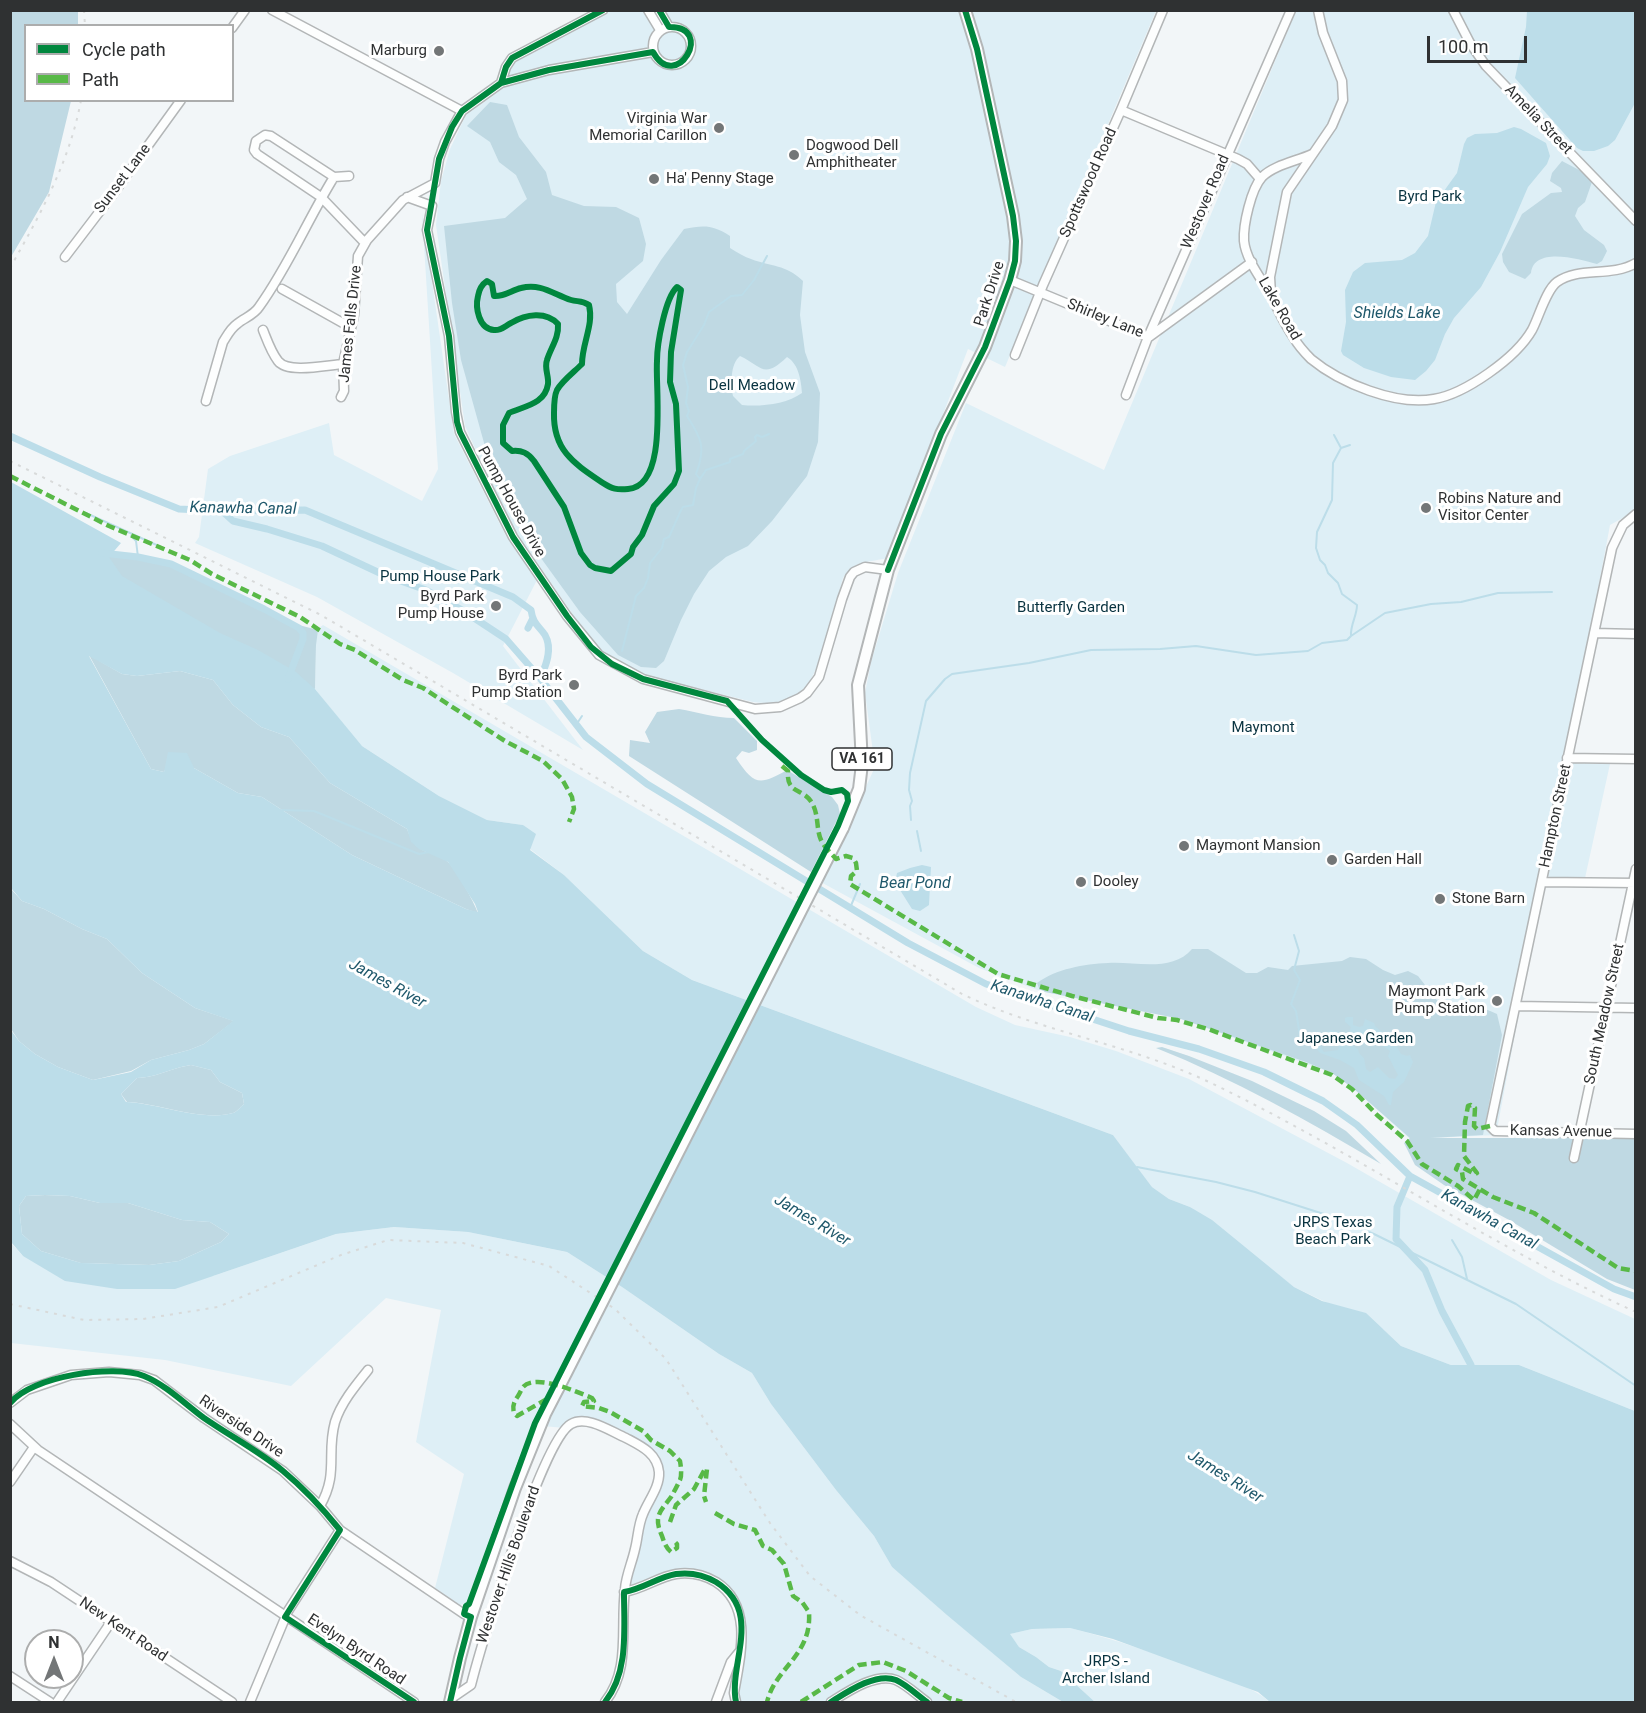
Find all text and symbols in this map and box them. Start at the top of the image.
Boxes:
legend [24,24,234,102]
scale bar [1430,24,1530,62]
text: 100 m [1438,36,1489,57]
text: Cycle path [82,39,166,60]
place label: Marburg [371,42,427,60]
marker: Marburg [432,44,446,58]
text: Path [82,69,119,90]
street label: Amelia Street [1500,82,1576,158]
place label: Virginia War Memorial Carillon [589,110,707,145]
marker: Virginia War Memorial Carillon [712,121,726,135]
street label: Spottswood Road [1057,125,1121,241]
place label: Dogwood Dell Amphitheater [806,137,898,172]
street label: Sunset Lane [91,141,155,217]
marker: Dogwood Dell Amphitheater [787,148,801,162]
street label: Westover Road [1178,152,1234,252]
place label: Ha' Penny Stage [666,170,774,188]
marker: Ha' Penny Stage [647,172,661,186]
park label: Byrd Park [1398,188,1462,206]
street label: Park Drive [971,259,1009,329]
street label: James Falls Drive [336,265,366,383]
street label: Lake Road [1254,274,1304,344]
street label: Shirley Lane [1064,296,1146,342]
water label: Shields Lake [1354,304,1440,324]
park label: Dell Meadow [709,377,795,395]
street label: Pump House Drive [473,444,549,560]
place label: Robins Nature and Visitor Center [1438,490,1561,525]
water label: Kanawha Canal [189,498,297,520]
marker: Robins Nature and Visitor Center [1419,501,1433,515]
park label: Pump House Park [380,568,500,586]
place label: Byrd Park Pump House [398,588,484,623]
marker: Byrd Park Pump House [489,599,503,613]
park label: Butterfly Garden [1017,599,1125,617]
place label: Byrd Park Pump Station [472,667,562,702]
marker: Byrd Park Pump Station [567,678,581,692]
park label: Maymont [1231,719,1295,737]
road number: VA 161 [832,748,892,770]
street label: Hampton Street [1536,763,1576,869]
place label: Maymont Mansion [1196,837,1321,855]
marker: Maymont Mansion [1177,839,1191,853]
place label: Garden Hall [1344,851,1422,869]
marker: Garden Hall [1325,853,1339,867]
place label: Dooley [1093,873,1139,891]
water label: Bear Pond [879,874,951,894]
marker: Dooley [1074,875,1088,889]
place label: Stone Barn [1452,890,1525,908]
marker: Stone Barn [1433,892,1447,906]
street label: South Meadow Street [1581,942,1629,1086]
water label: James River [345,955,429,1013]
water label: Kanawha Canal [988,976,1096,1028]
place label: Maymont Park Pump Station [1388,983,1485,1018]
marker: Maymont Park Pump Station [1490,994,1504,1008]
park label: Japanese Garden [1297,1030,1413,1048]
street label: Kansas Avenue [1510,1122,1612,1142]
water label: Kanawha Canal [1438,1186,1540,1254]
water label: James River [771,1191,853,1251]
park label: JRPS Texas Beach Park [1293,1214,1373,1249]
street label: Riverside Drive [195,1392,287,1462]
water label: James River [1184,1446,1266,1508]
street label: Westover Hills Boulevard [474,1484,544,1646]
street label: New Kent Road [76,1594,170,1666]
street label: Evelyn Byrd Road [304,1611,408,1689]
north arrow [24,1629,84,1689]
text: N [48,1633,60,1652]
park label: JRPS - Archer Island [1062,1653,1150,1688]

